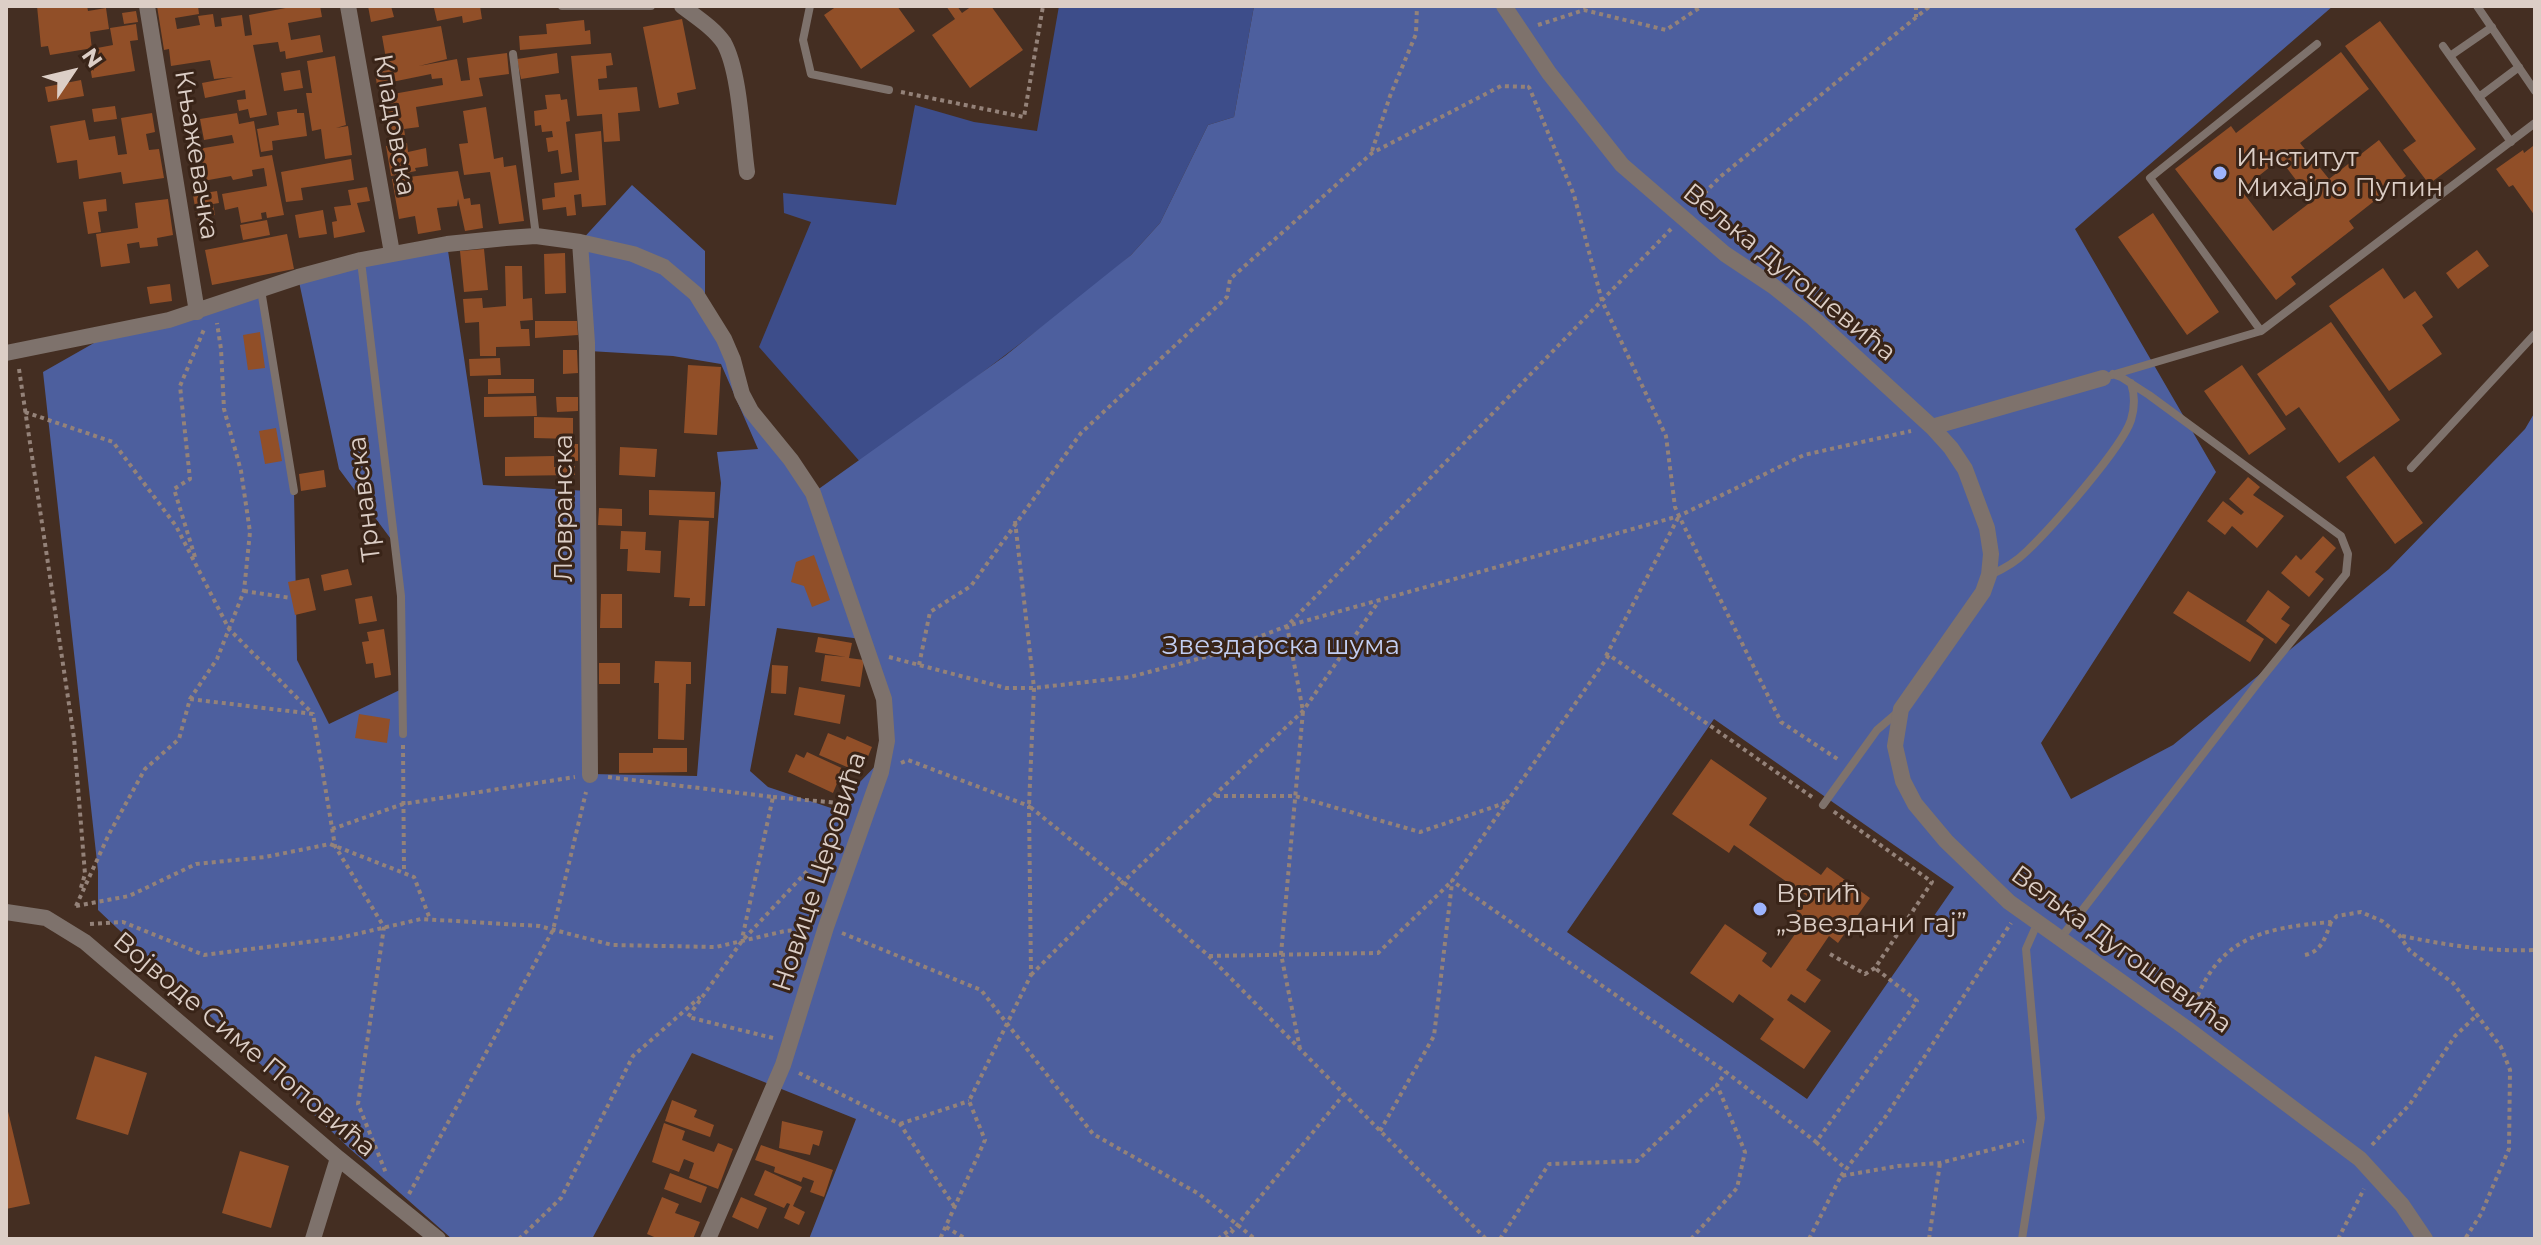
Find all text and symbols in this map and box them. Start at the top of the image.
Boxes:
north arrow [32,32,112,112]
text: N [76,43,108,73]
street label: Кладовска [366,52,422,198]
street label: Књажевачка [167,68,225,242]
place label: Институт Михајло Пупин [2236,142,2443,204]
marker: Институт Михајло Пупин [2211,164,2229,182]
street label: Вељка Дугошевића [1676,177,1902,369]
street label: Ловранска [548,434,580,582]
street label: Трнавска [342,435,388,563]
park label: Звездарска шума [1162,630,1400,662]
street label: Новице Церовића [767,748,873,996]
street label: Вељка Дугошевића [2005,859,2237,1041]
place label: Вртић „Звездани гај” [1776,878,1967,940]
marker: Вртић „Звездани гај” [1751,900,1769,918]
street label: Војводе Симе Поповића [106,926,382,1164]

